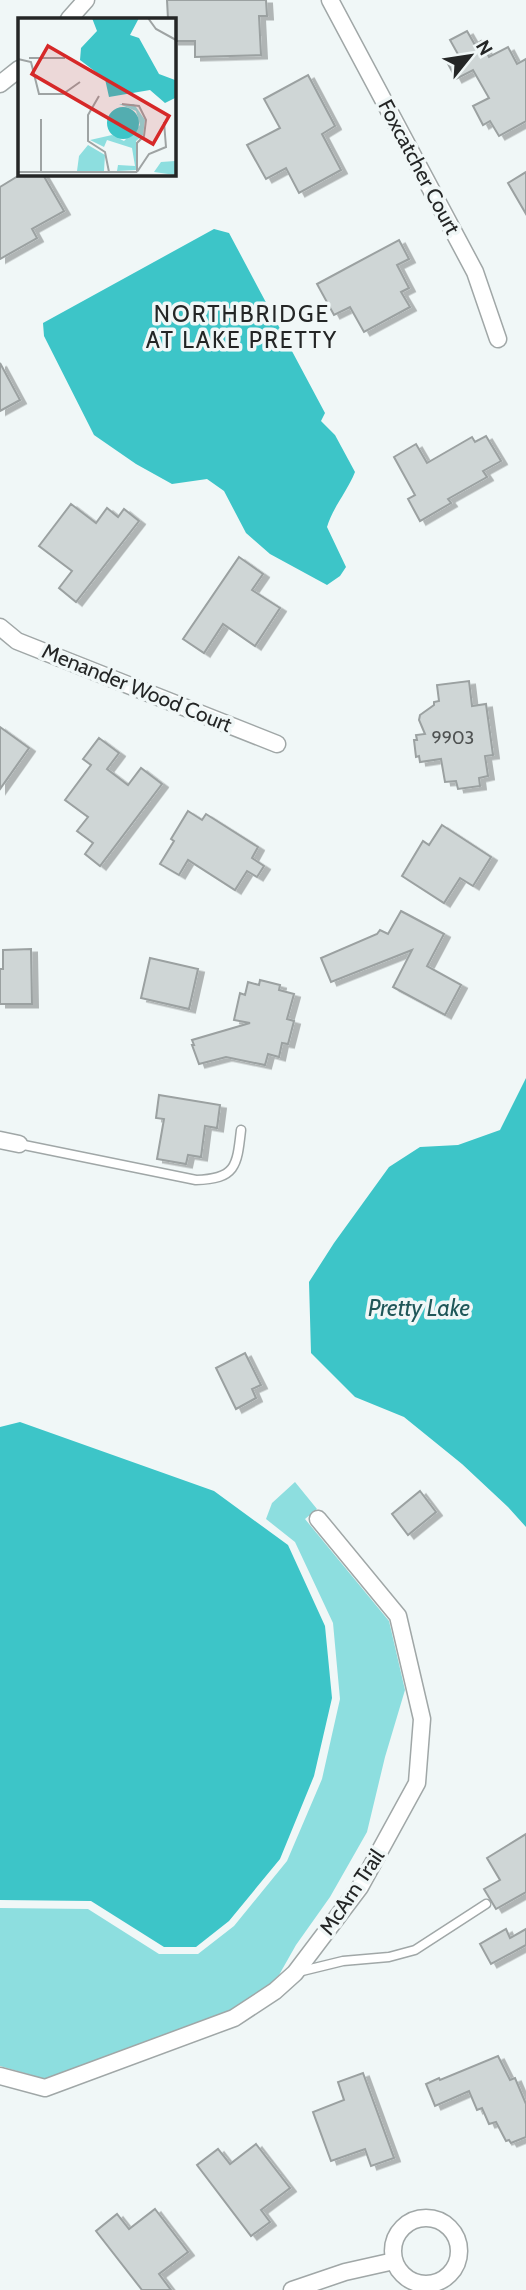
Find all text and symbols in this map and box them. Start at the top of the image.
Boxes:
inset map [18,18,175,175]
north arrow [435,21,505,91]
text: N [471,36,498,59]
street label: Foxcatcher Court [373,95,465,238]
district label: NORTHBRIDGE AT LAKE PRETTY [146,300,338,354]
street label: Menander Wood Court [39,638,236,737]
house number: 9903 [432,727,474,749]
water label: Pretty Lake [368,1294,470,1322]
street label: McArn Trail [314,1844,389,1939]

